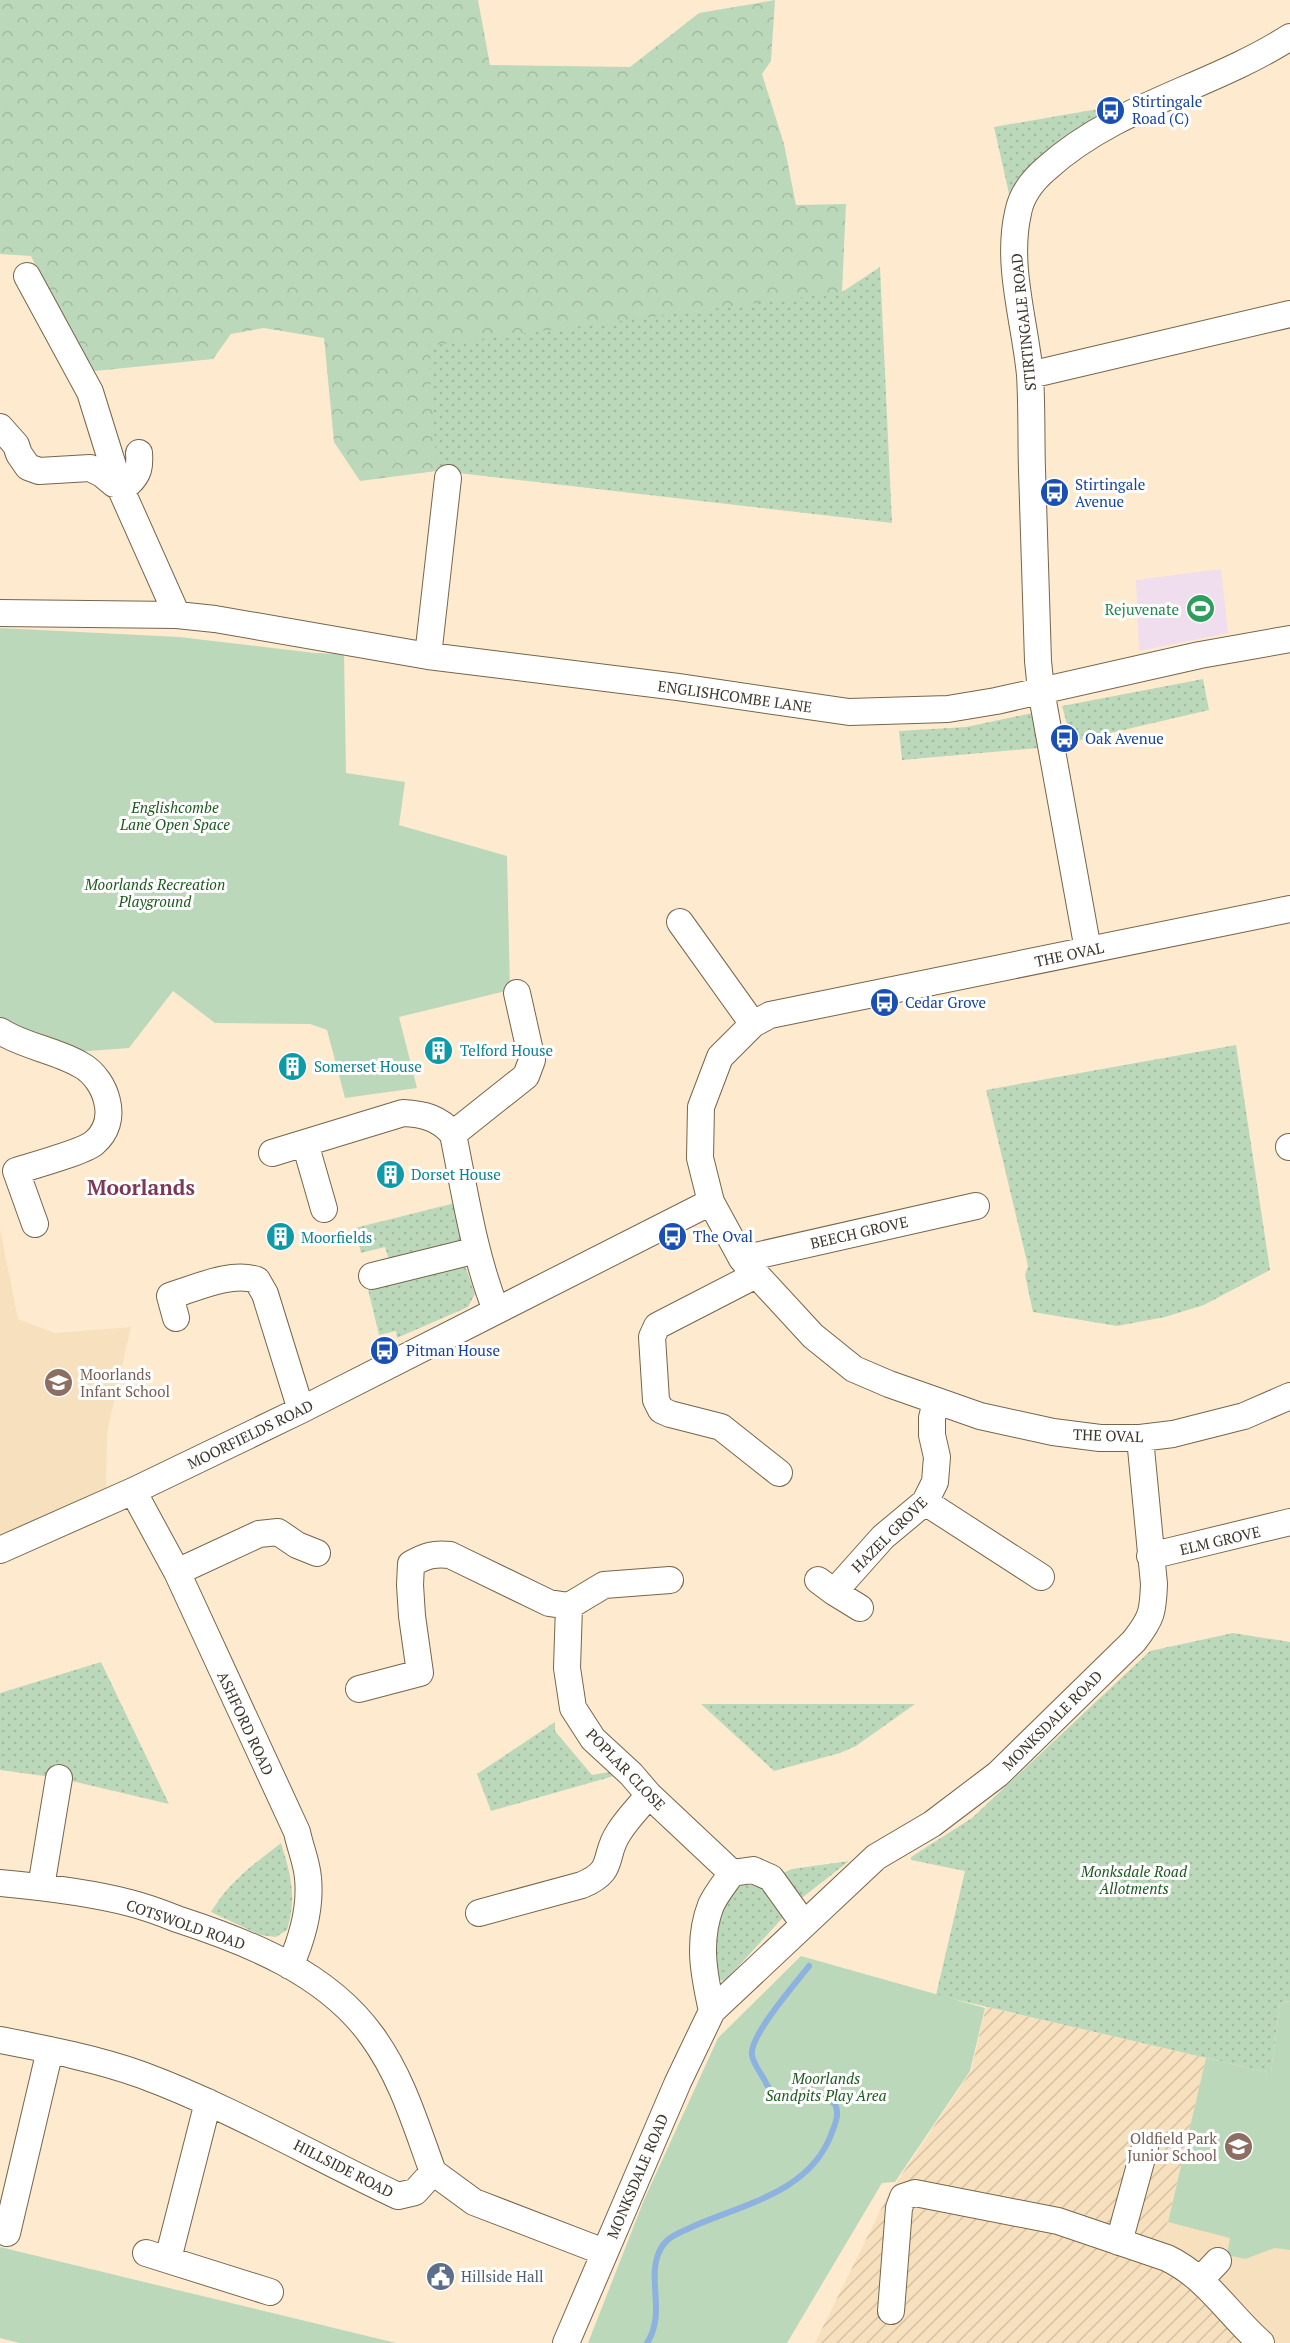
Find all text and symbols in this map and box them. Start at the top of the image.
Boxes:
place label: Stirtingale Road (C) [1132,91,1202,128]
bus stop icon: Stirtingale Road (C) [1095,94,1127,126]
street label: STIRTINGALE ROAD [1006,252,1040,392]
place label: Stirtingale Avenue [1075,474,1145,511]
bus stop icon: Stirtingale Avenue [1038,477,1070,509]
sports icon: Rejuvenate [1184,593,1216,625]
place label: Rejuvenate [1105,599,1179,619]
street label: ENGLISHCOMBE LANE [657,675,813,717]
bus stop icon: Oak Avenue [1048,722,1080,754]
place label: Oak Avenue [1085,728,1164,748]
park label: Englishcombe Lane Open Space [119,797,230,834]
park label: Moorlands Recreation Playground [84,874,225,911]
street label: THE OVAL [1033,937,1105,971]
bus stop icon: Cedar Grove [868,986,900,1018]
place label: Cedar Grove [905,992,986,1012]
building icon: Telford House [423,1034,455,1066]
place label: Telford House [460,1040,553,1060]
building icon: Somerset House [277,1050,309,1082]
place label: Somerset House [314,1056,422,1076]
building icon: Dorset House [374,1158,406,1190]
place label: Dorset House [411,1164,501,1184]
district label: Moorlands [87,1173,195,1201]
street label: BEECH GROVE [808,1211,910,1253]
bus stop icon: The Oval [656,1220,688,1252]
building icon: Moorfields [264,1221,296,1253]
place label: The Oval [693,1226,753,1246]
place label: Moorfields [301,1227,372,1247]
bus stop icon: Pitman House [369,1334,401,1366]
place label: Pitman House [406,1340,500,1360]
place label: Moorlands Infant School [80,1364,170,1401]
school or university icon: Moorlands Infant School [43,1367,75,1399]
street label: MOORFIELDS ROAD [184,1395,316,1473]
street label: THE OVAL [1073,1424,1143,1446]
street label: HAZEL GROVE [847,1492,931,1576]
street label: ELM GROVE [1178,1521,1262,1559]
street label: MONKSDALE ROAD [998,1666,1106,1774]
street label: ASHFORD ROAD [213,1668,279,1778]
street label: POPLAR CLOSE [582,1724,670,1814]
park label: Monksdale Road Allotments [1080,1861,1188,1898]
street label: COTSWOLD ROAD [124,1894,248,1954]
park label: Moorlands Sandpits Play Area [765,2068,887,2105]
street label: MONKSDALE ROAD [602,2111,672,2241]
place label: Oldfield Park Junior School [1127,2128,1217,2165]
school or university icon: Oldfield Park Junior School [1222,2131,1254,2163]
street label: HILLSIDE ROAD [291,2134,397,2202]
public building icon: Hillside Hall [424,2260,456,2292]
place label: Hillside Hall [461,2266,544,2286]

